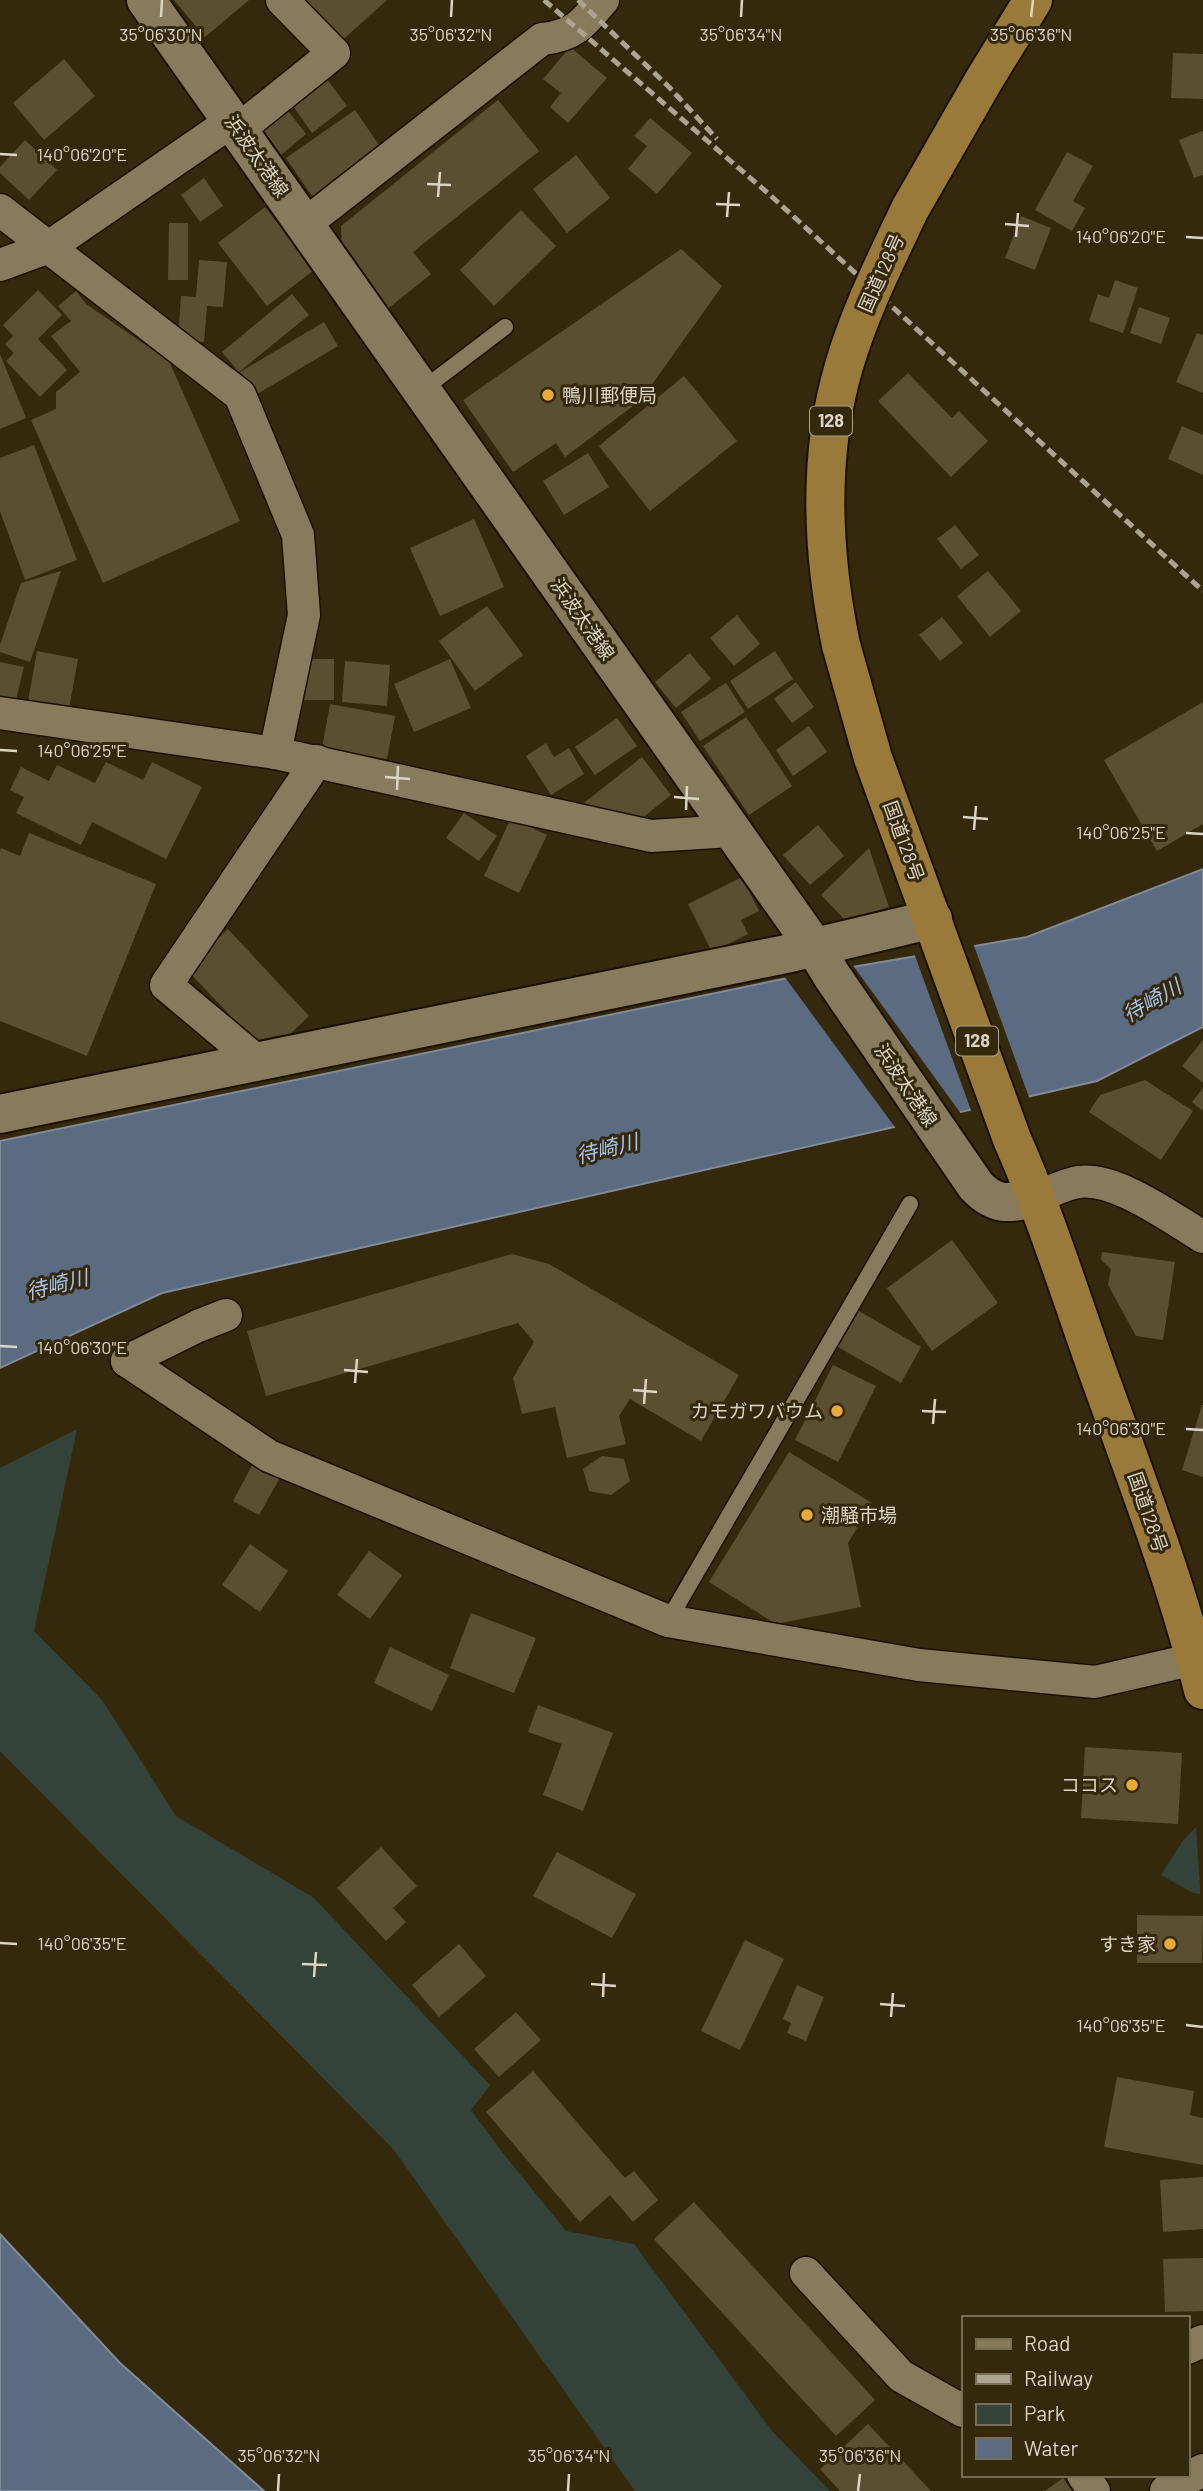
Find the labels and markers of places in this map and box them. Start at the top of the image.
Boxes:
place label: 鴨川郵便局 [562,383,657,406]
marker: 鴨川郵便局 [540,387,556,403]
place label: カモガワバウム [690,1399,823,1422]
marker: カモガワバウム [829,1403,845,1419]
place label: 潮騒市場 [821,1503,897,1526]
marker: 潮騒市場 [799,1507,815,1523]
place label: ココス [1061,1773,1118,1796]
marker: ココス [1124,1777,1140,1793]
place label: すき家 [1099,1932,1156,1955]
marker: すき家 [1162,1936,1178,1952]

